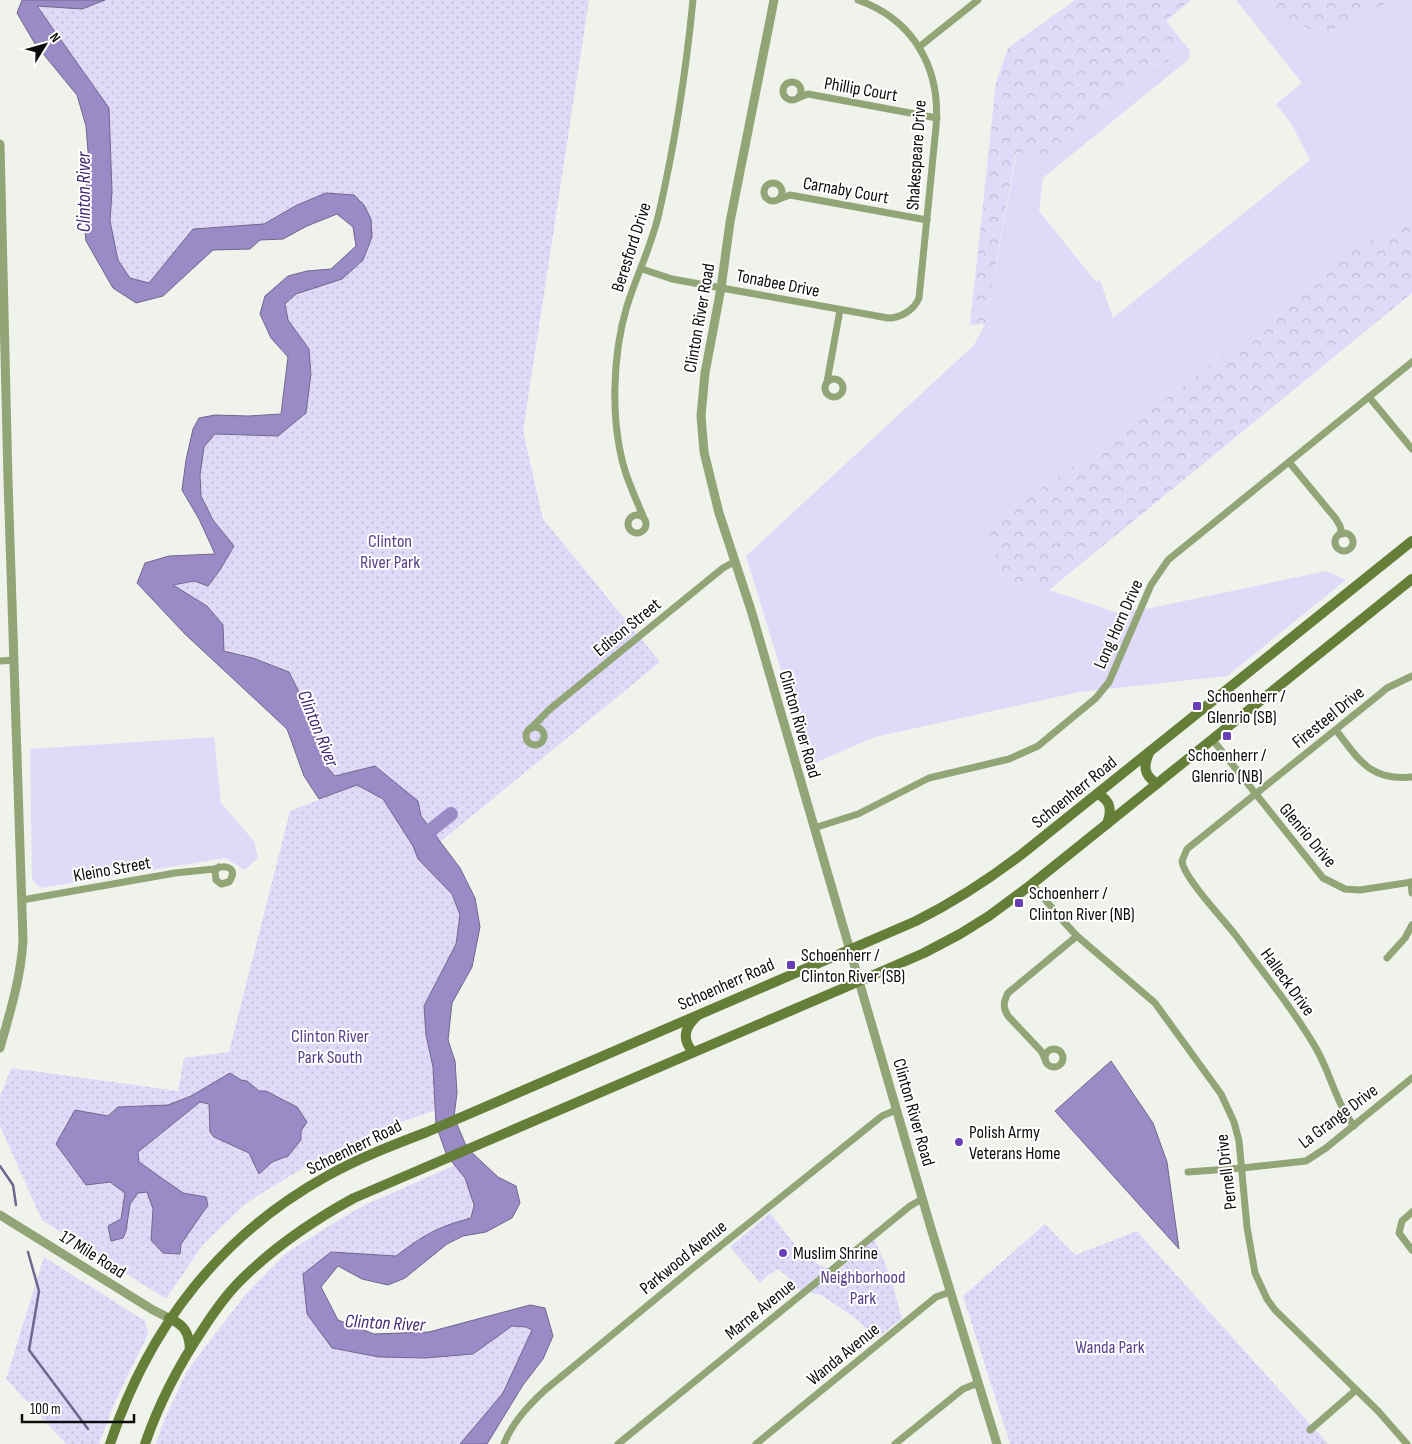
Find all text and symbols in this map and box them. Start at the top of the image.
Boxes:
north arrow [20,20,70,70]
text: N [46,29,64,46]
street label: Phillip Court [823,73,900,106]
street label: Shakespeare Drive [902,99,931,211]
water label: Clinton River [73,151,96,232]
street label: Carnaby Court [801,173,891,208]
street label: Beresford Drive [607,200,656,295]
street label: Clinton River Road [680,262,719,374]
street label: Tonabee Drive [734,265,821,302]
park label: Clinton River Park [360,531,420,573]
street label: Long Horn Drive [1089,576,1147,672]
street label: Edison Street [589,594,666,661]
street label: Clinton River Road [774,668,825,780]
street label: Firesteel Drive [1288,682,1369,753]
place label: Schoenherr / Glenrio (SB) [1207,686,1286,728]
water label: Clinton River [292,687,344,771]
marker: Schoenherr / Glenrio (SB) [1191,700,1203,712]
marker: Schoenherr / Glenrio (NB) [1221,730,1233,742]
place label: Schoenherr / Glenrio (NB) [1188,745,1267,787]
street label: Schoenherr Road [1028,752,1121,833]
street label: Glenrio Drive [1275,799,1341,872]
street label: Kleino Street [72,852,153,887]
place label: Schoenherr / Clinton River (NB) [1029,883,1135,925]
marker: Schoenherr / Clinton River (NB) [1013,897,1025,909]
street label: Halleck Drive [1256,944,1319,1020]
place label: Schoenherr / Clinton River (SB) [801,945,905,987]
street label: Schoenherr Road [675,954,778,1015]
marker: Schoenherr / Clinton River (SB) [785,959,797,971]
park label: Clinton River Park South [291,1026,369,1068]
street label: Clinton River Road [888,1056,939,1168]
street label: La Grange Drive [1295,1080,1382,1153]
street label: Schoenherr Road [303,1115,405,1179]
place label: Polish Army Veterans Home [969,1122,1061,1164]
street label: Pernell Drive [1211,1133,1242,1211]
marker: Polish Army Veterans Home [953,1136,965,1148]
street label: Parkwood Avenue [636,1216,731,1299]
street label: 17 Mile Road [56,1226,130,1283]
place label: Muslim Shrine [793,1243,878,1264]
marker: Muslim Shrine [777,1247,789,1259]
park label: Neighborhood Park [821,1267,905,1309]
street label: Marne Avenue [721,1275,800,1344]
water label: Clinton River [344,1310,426,1337]
street label: Wanda Avenue [803,1319,884,1390]
park label: Wanda Park [1075,1337,1145,1358]
scale bar [22,1392,135,1424]
text: 100 m [30,1400,61,1419]

